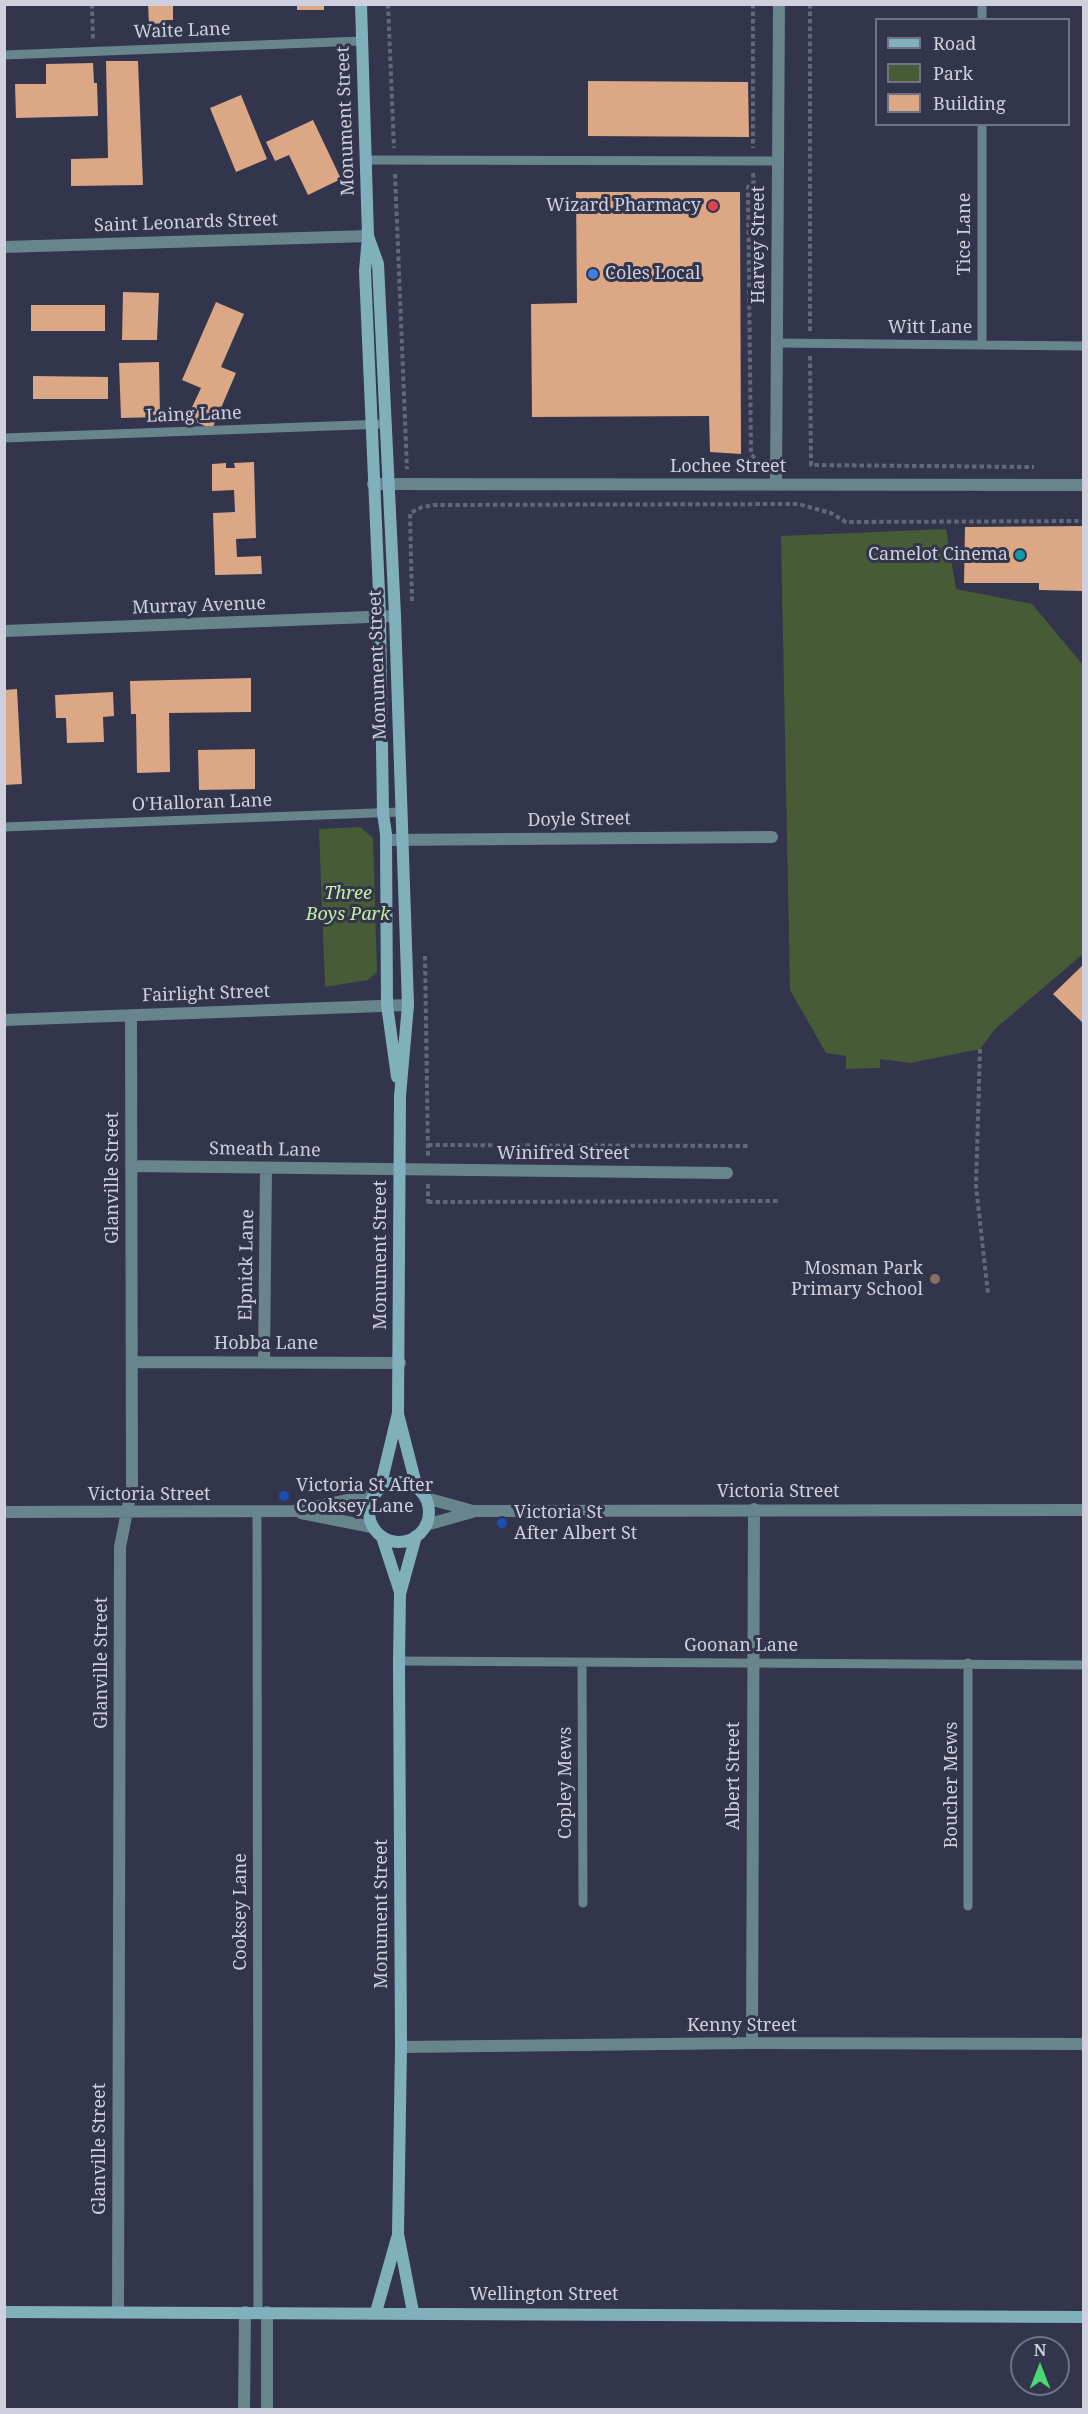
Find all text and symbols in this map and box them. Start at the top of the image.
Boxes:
legend [875,18,1070,126]
street label: Waite Lane [133,19,231,43]
text: Road [933,31,976,55]
street label: Monument Street [333,46,359,196]
text: Park [933,61,973,85]
text: Building [933,91,1006,115]
street label: Harvey Street [748,186,770,304]
street label: Tice Lane [954,193,976,275]
place label: Wizard Pharmacy [546,195,701,217]
marker: Wizard Pharmacy [706,199,720,213]
street label: Saint Leonards Street [94,209,278,237]
place label: Coles Local [605,263,701,285]
marker: Coles Local [586,267,600,281]
street label: Witt Lane [888,317,972,339]
street label: Laing Lane [146,403,242,427]
street label: Lochee Street [670,456,786,478]
place label: Camelot Cinema [868,544,1008,566]
marker: Camelot Cinema [1013,548,1027,562]
street label: Monument Street [365,590,391,740]
street label: Murray Avenue [132,593,266,619]
street label: O'Halloran Lane [131,790,273,816]
street label: Doyle Street [527,808,631,832]
park label: Three Boys Park [306,883,390,926]
street label: Fairlight Street [142,981,270,1007]
street label: Glanville Street [102,1112,124,1244]
street label: Smeath Lane [209,1138,321,1162]
street label: Winifred Street [497,1143,629,1165]
street label: Monument Street [370,1180,392,1330]
street label: Elpnick Lane [235,1209,259,1321]
place label: Mosman Park Primary School [791,1258,923,1300]
marker: Mosman Park Primary School [928,1272,942,1286]
street label: Hobba Lane [214,1333,318,1355]
place label: Victoria St After Cooksey Lane [296,1475,433,1518]
street label: Victoria Street [717,1481,839,1503]
street label: Victoria Street [88,1484,210,1506]
marker: Victoria St After Cooksey Lane [277,1489,291,1503]
place label: Victoria St After Albert St [514,1502,637,1544]
marker: Victoria St After Albert St [495,1516,509,1530]
street label: Glanville Street [91,1597,113,1729]
street label: Goonan Lane [684,1635,798,1657]
street label: Albert Street [723,1722,745,1830]
street label: Boucher Mews [941,1722,963,1848]
street label: Copley Mews [555,1727,577,1839]
street label: Monument Street [371,1839,393,1989]
street label: Cooksey Lane [230,1853,252,1971]
street label: Kenny Street [687,2015,797,2037]
street label: Glanville Street [89,2083,111,2215]
street label: Wellington Street [470,2284,618,2306]
north arrow [1010,2336,1070,2396]
text: N [1034,2339,1046,2361]

